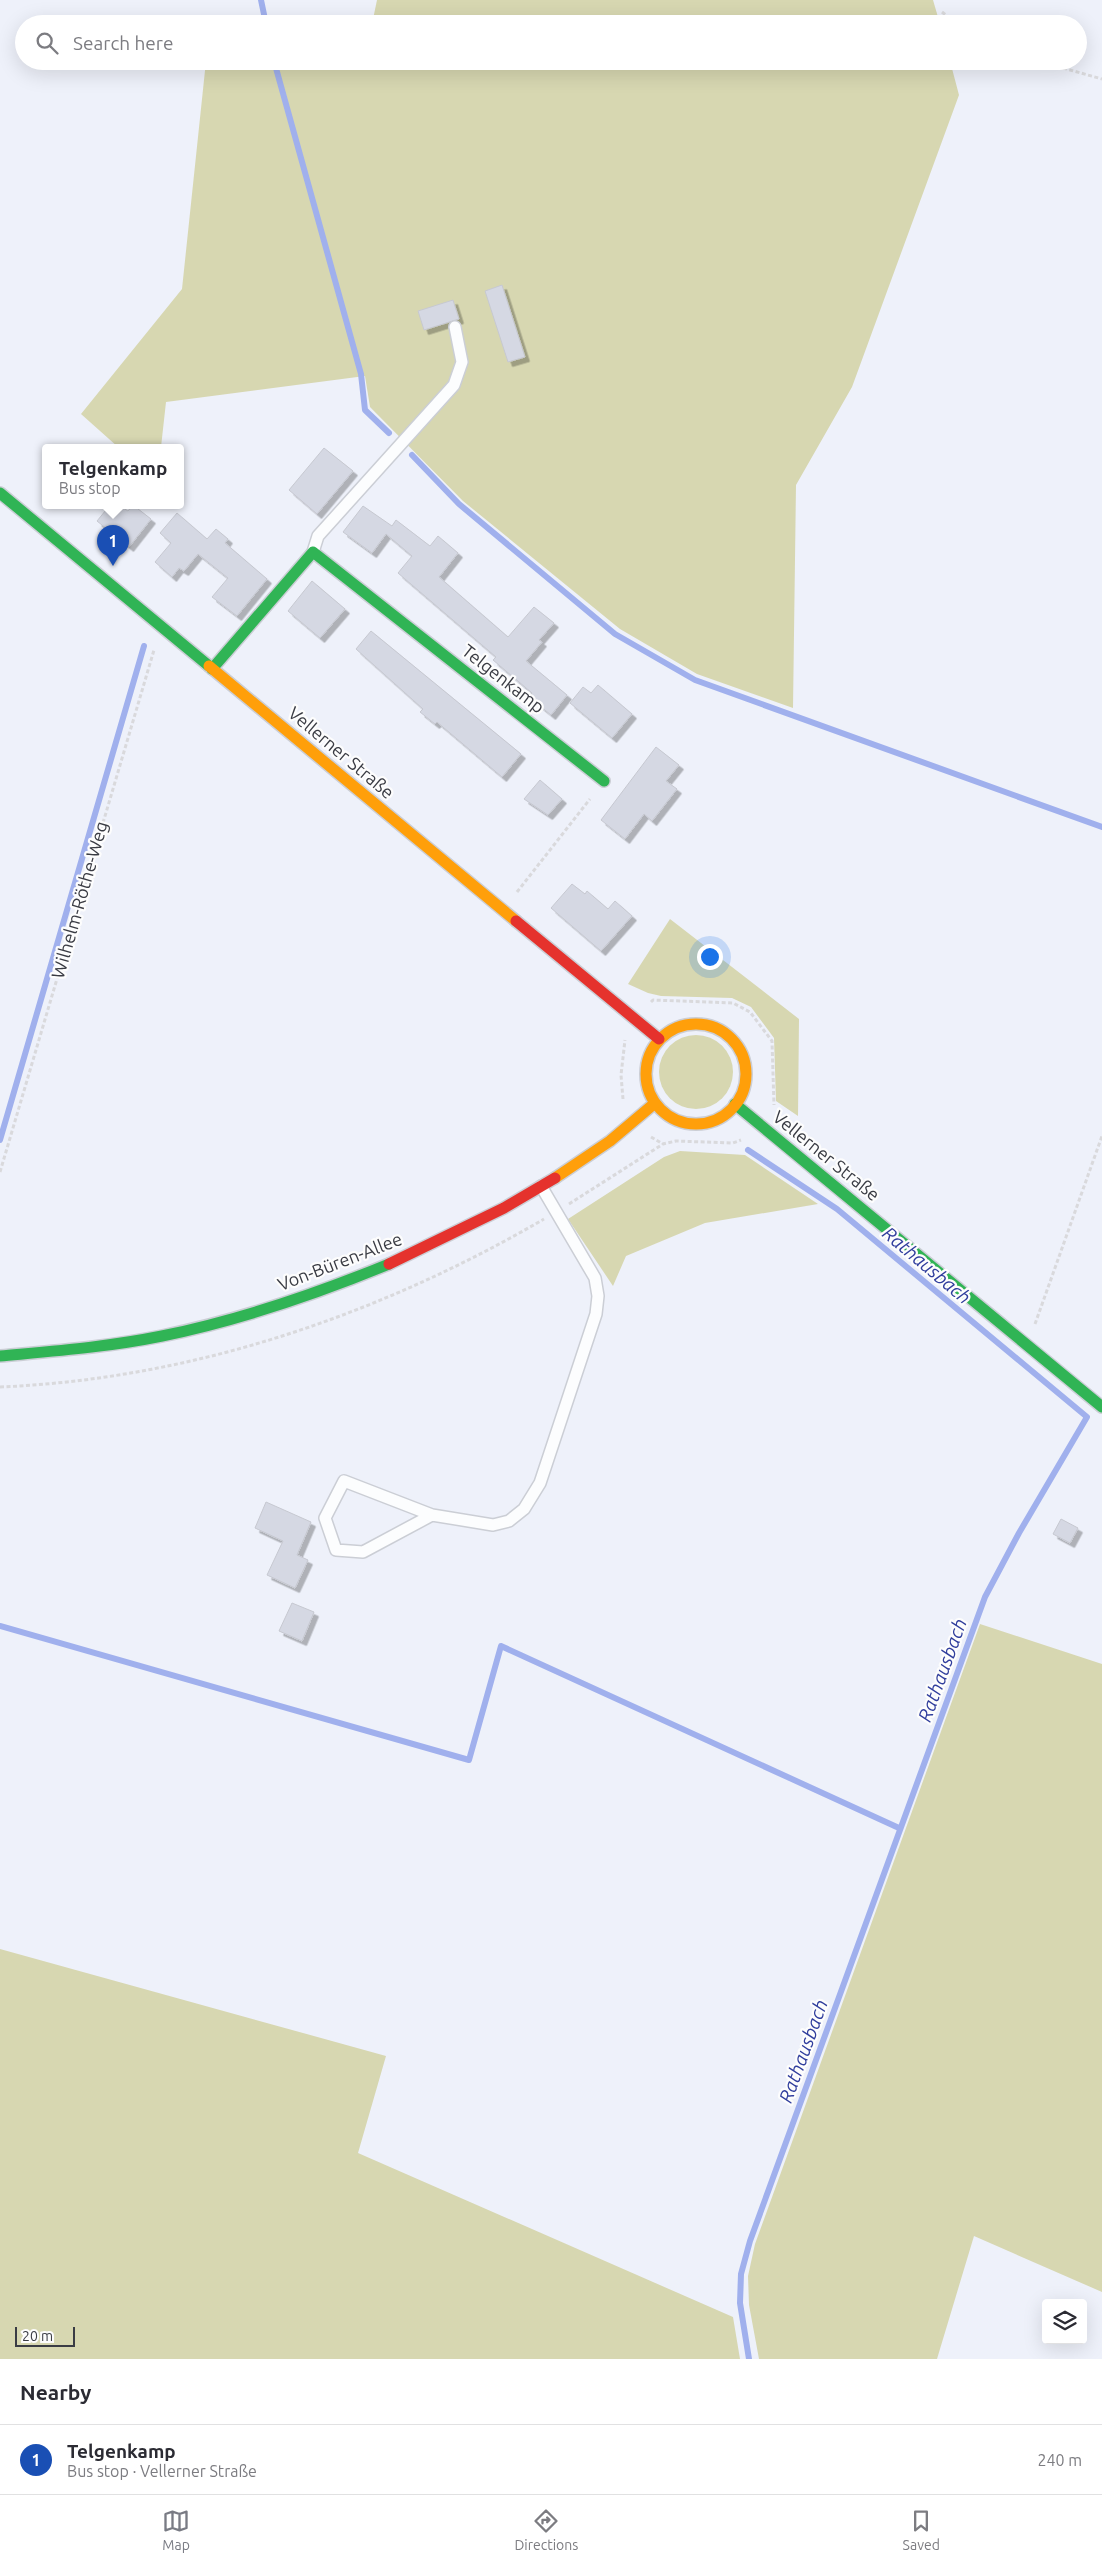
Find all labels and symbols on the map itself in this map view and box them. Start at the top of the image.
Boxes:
pin: 1 [97,525,129,566]
street label: Telgenkamp [459,640,549,716]
street label: Vellerner Straße [285,702,398,802]
street label: Wilhelm-Röthe-Weg [47,819,111,981]
your location [697,944,723,970]
street label: Vellerner Straße [769,1106,884,1204]
water label: Rathausbach [879,1222,975,1308]
street label: Von-Büren-Allee [275,1228,405,1294]
water label: Rathausbach [913,1615,971,1725]
water label: Rathausbach [774,1996,832,2106]
scale bar [15,2324,75,2347]

